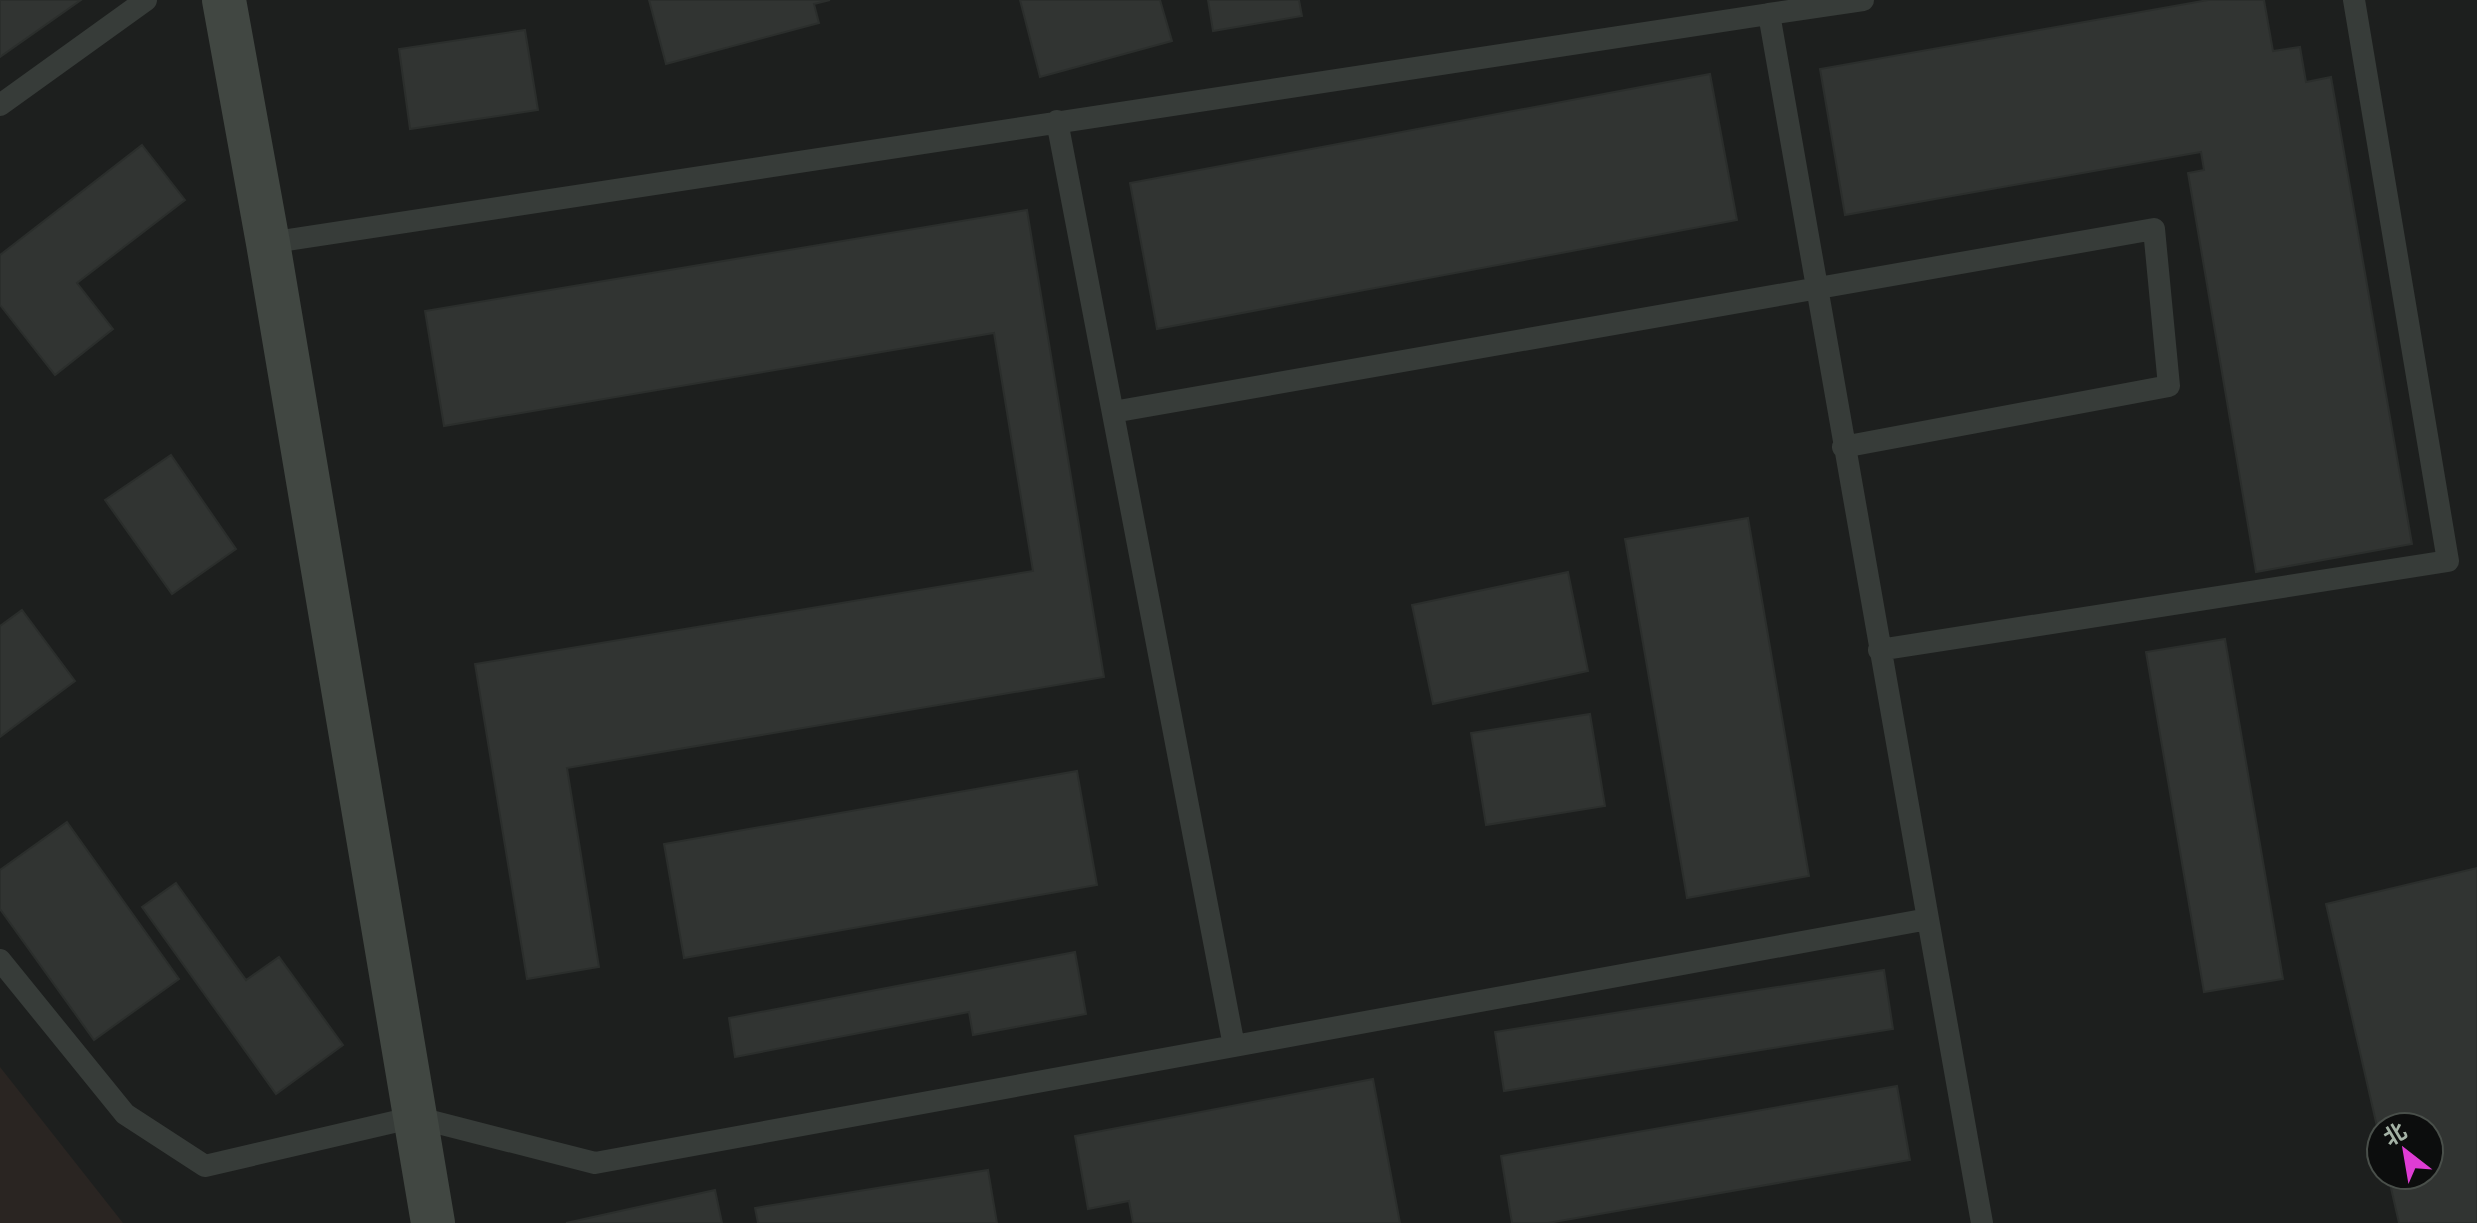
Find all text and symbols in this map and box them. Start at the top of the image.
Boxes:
north arrow [2365,1111,2445,1191]
text: 北 [2378,1116,2411,1151]

